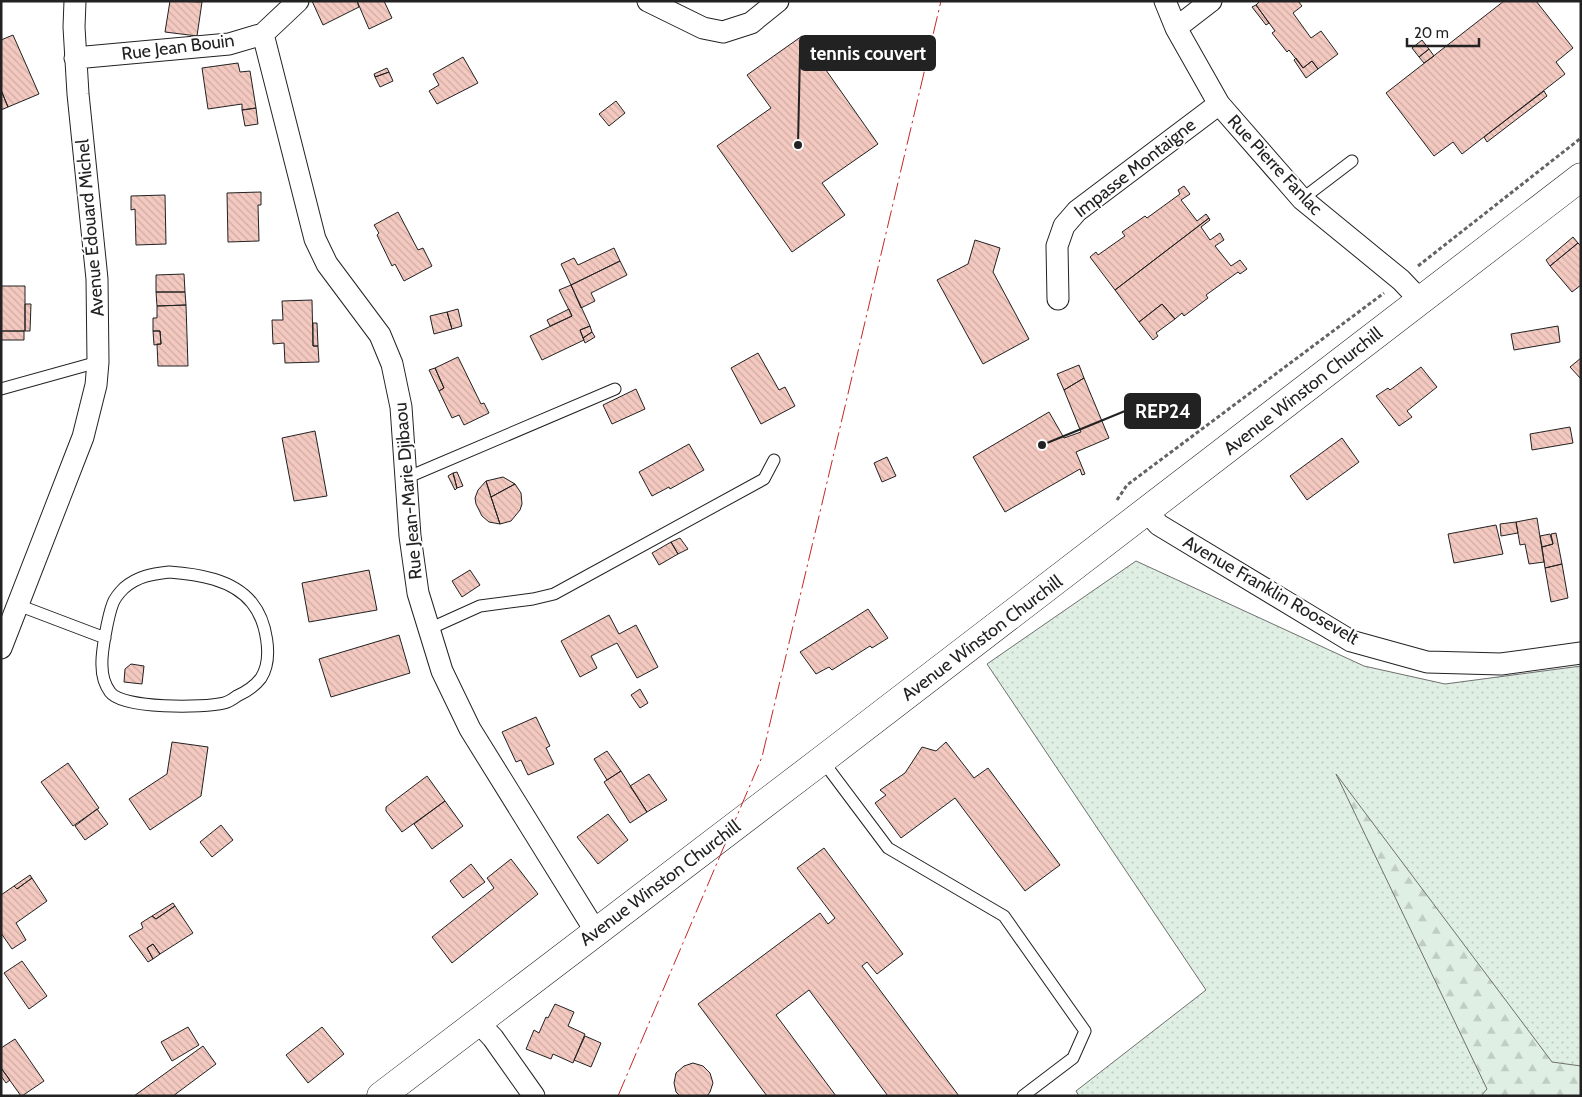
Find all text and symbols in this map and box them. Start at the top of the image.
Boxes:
scale bar [1407,15,1480,47]
text: 20 m [1414,24,1449,42]
street label: Rue Jean Bouin [120,29,236,65]
callout: tennis couvert [800,36,935,70]
text: tennis couvert [810,42,926,65]
street label: Rue Pierre Fanlac [1223,110,1327,220]
street label: Impasse Montaigne [1070,114,1200,222]
street label: Avenue Édouard Michel [71,138,109,318]
street label: Avenue Winston Churchill [1219,322,1387,460]
callout: REP24 [1125,394,1200,428]
text: REP24 [1135,400,1191,423]
street label: Rue Jean-Marie Djibaou [389,402,427,580]
street label: Avenue Franklin Roosevelt [1179,531,1363,649]
street label: Avenue Winston Churchill [897,570,1067,706]
street label: Avenue Winston Churchill [575,815,745,951]

